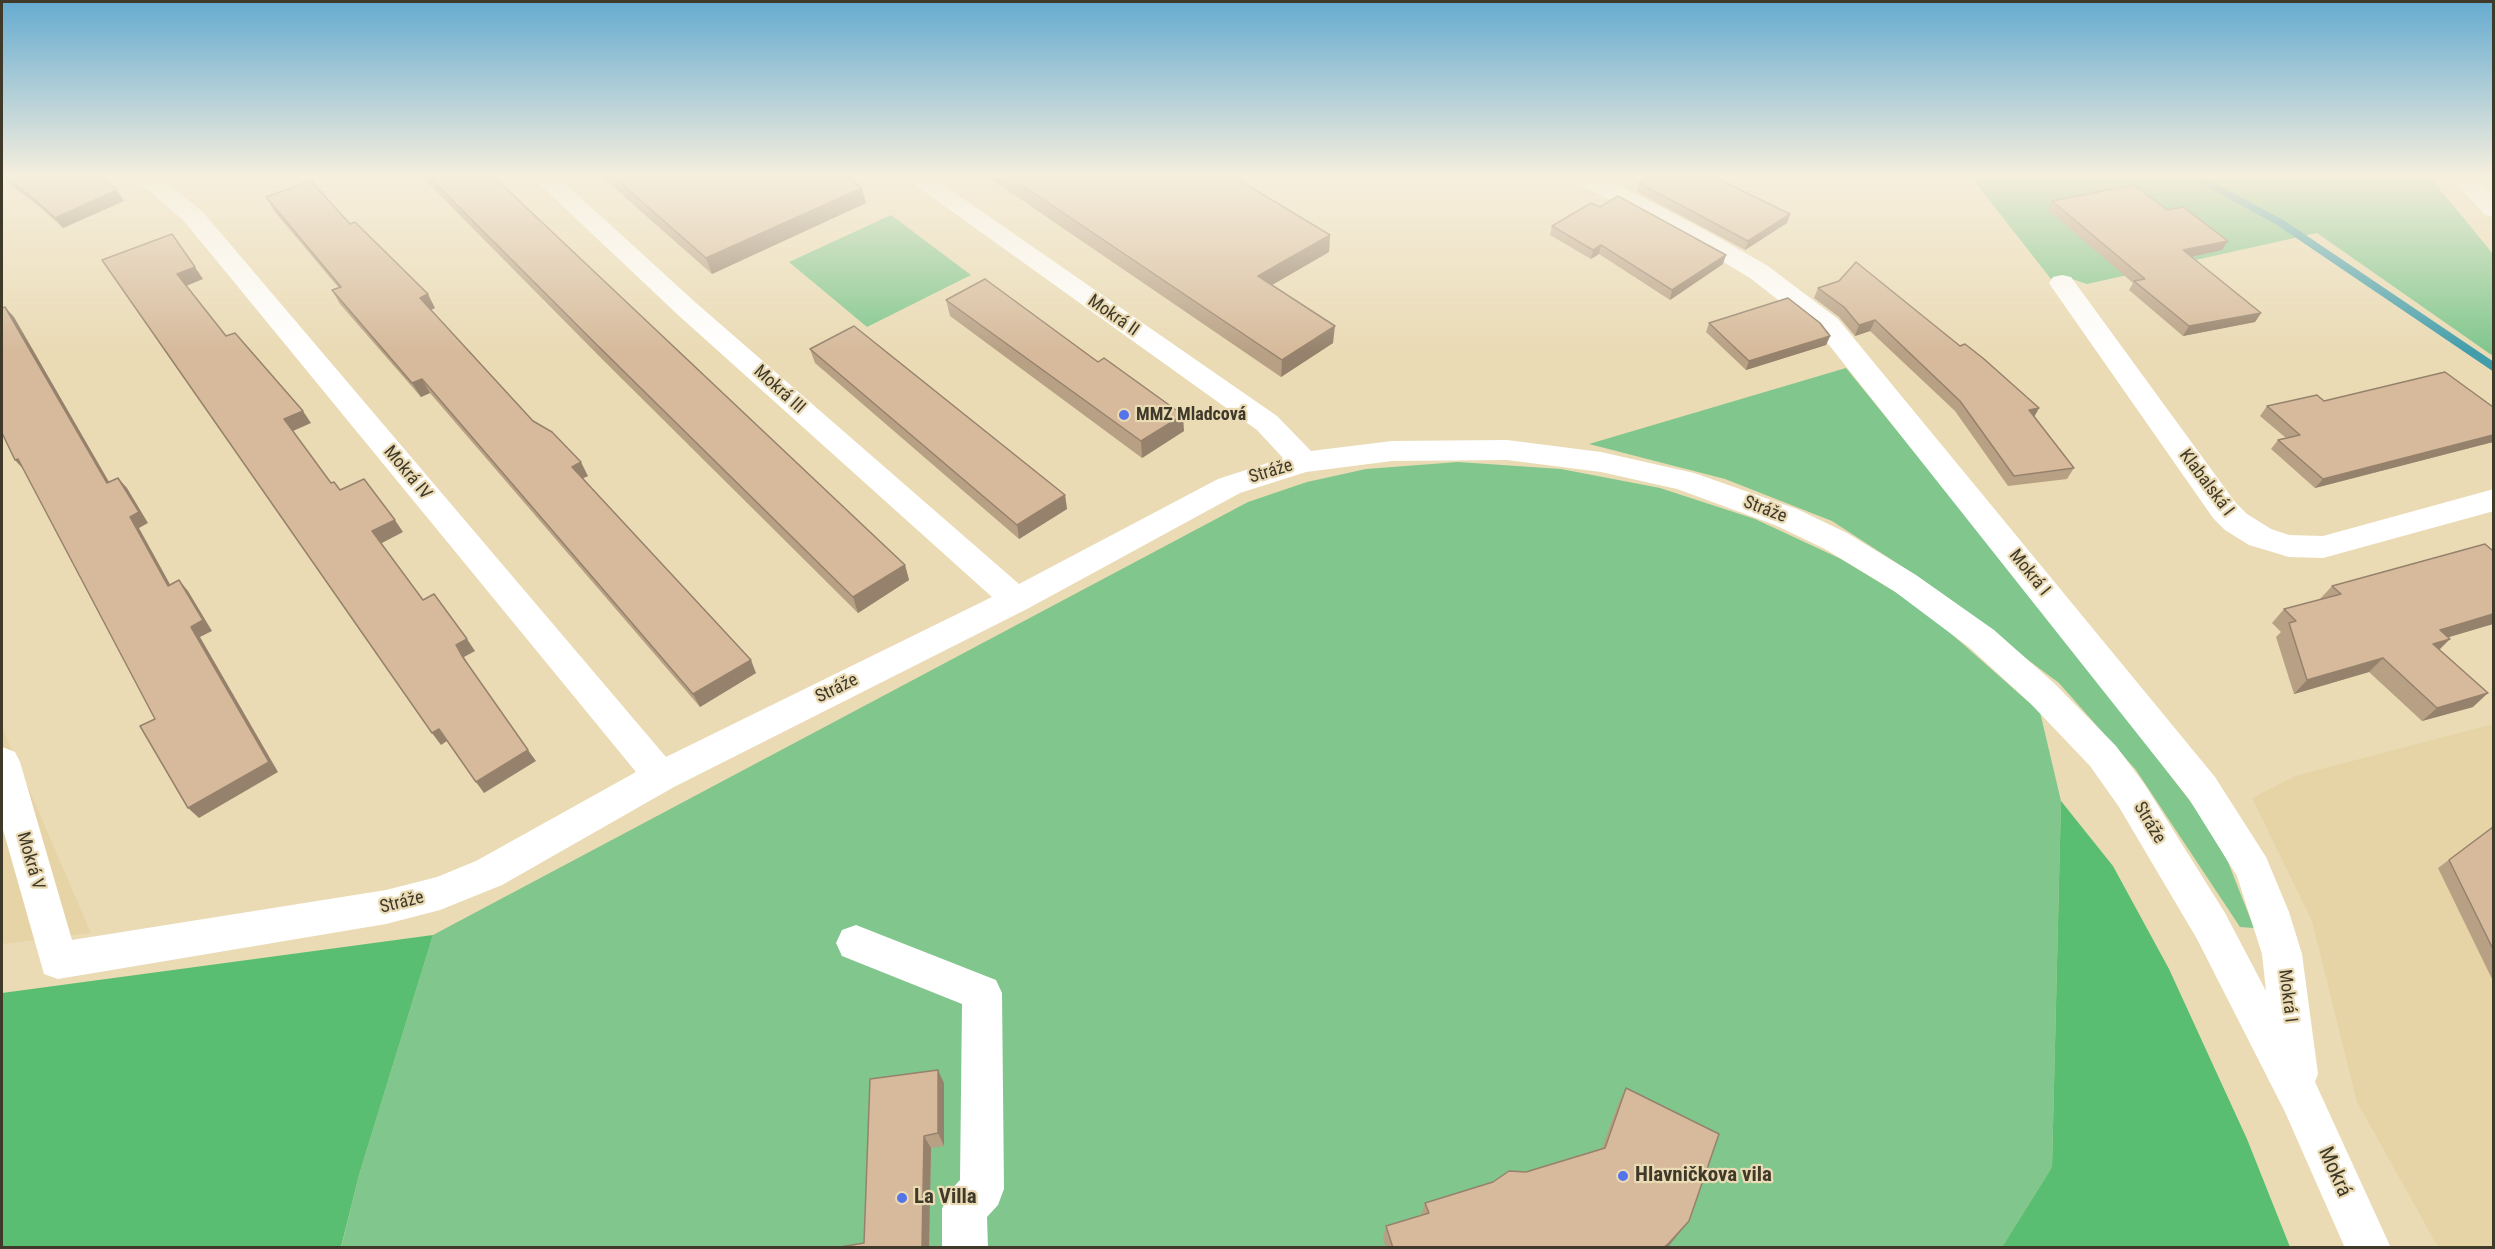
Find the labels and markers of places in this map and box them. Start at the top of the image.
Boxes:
place label: MMZ Mladcová [1136,404,1246,426]
marker: MMZ Mladcová [1117,408,1131,422]
place label: Hlavničkova vila [1635,1163,1772,1189]
marker: Hlavničkova vila [1616,1169,1630,1183]
place label: La Villa [914,1185,977,1211]
marker: La Villa [895,1191,909,1205]

